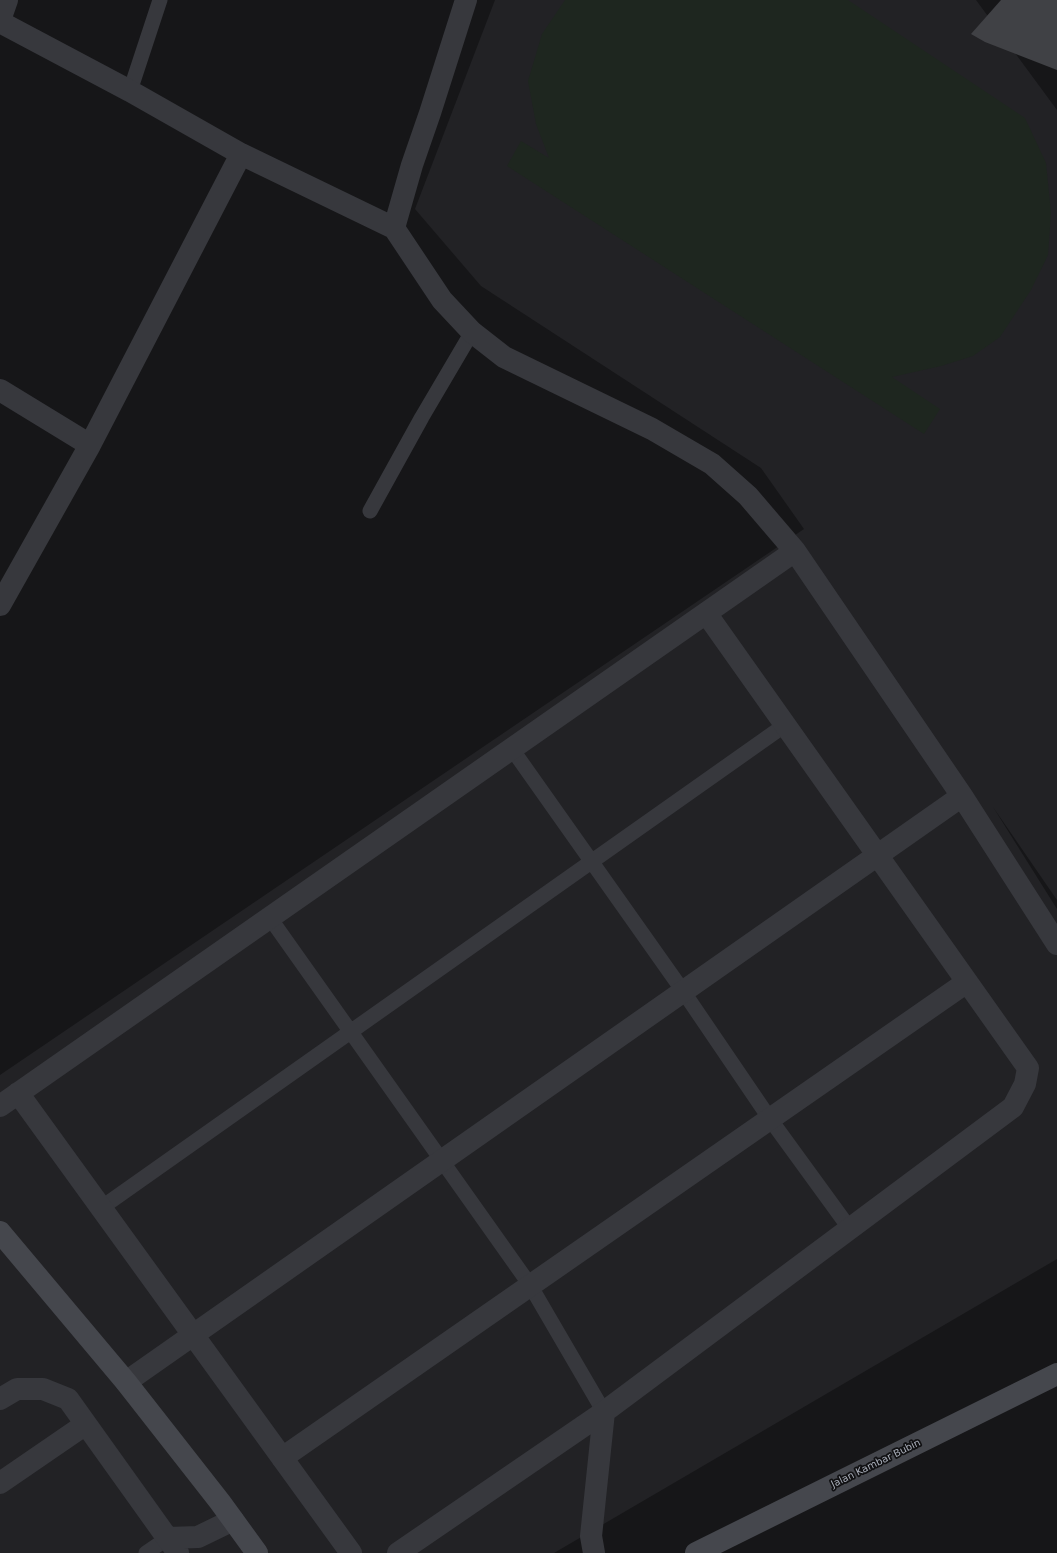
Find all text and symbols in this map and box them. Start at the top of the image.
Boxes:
street label: Jalan Kambar Bubin [829,1437,923,1491]

